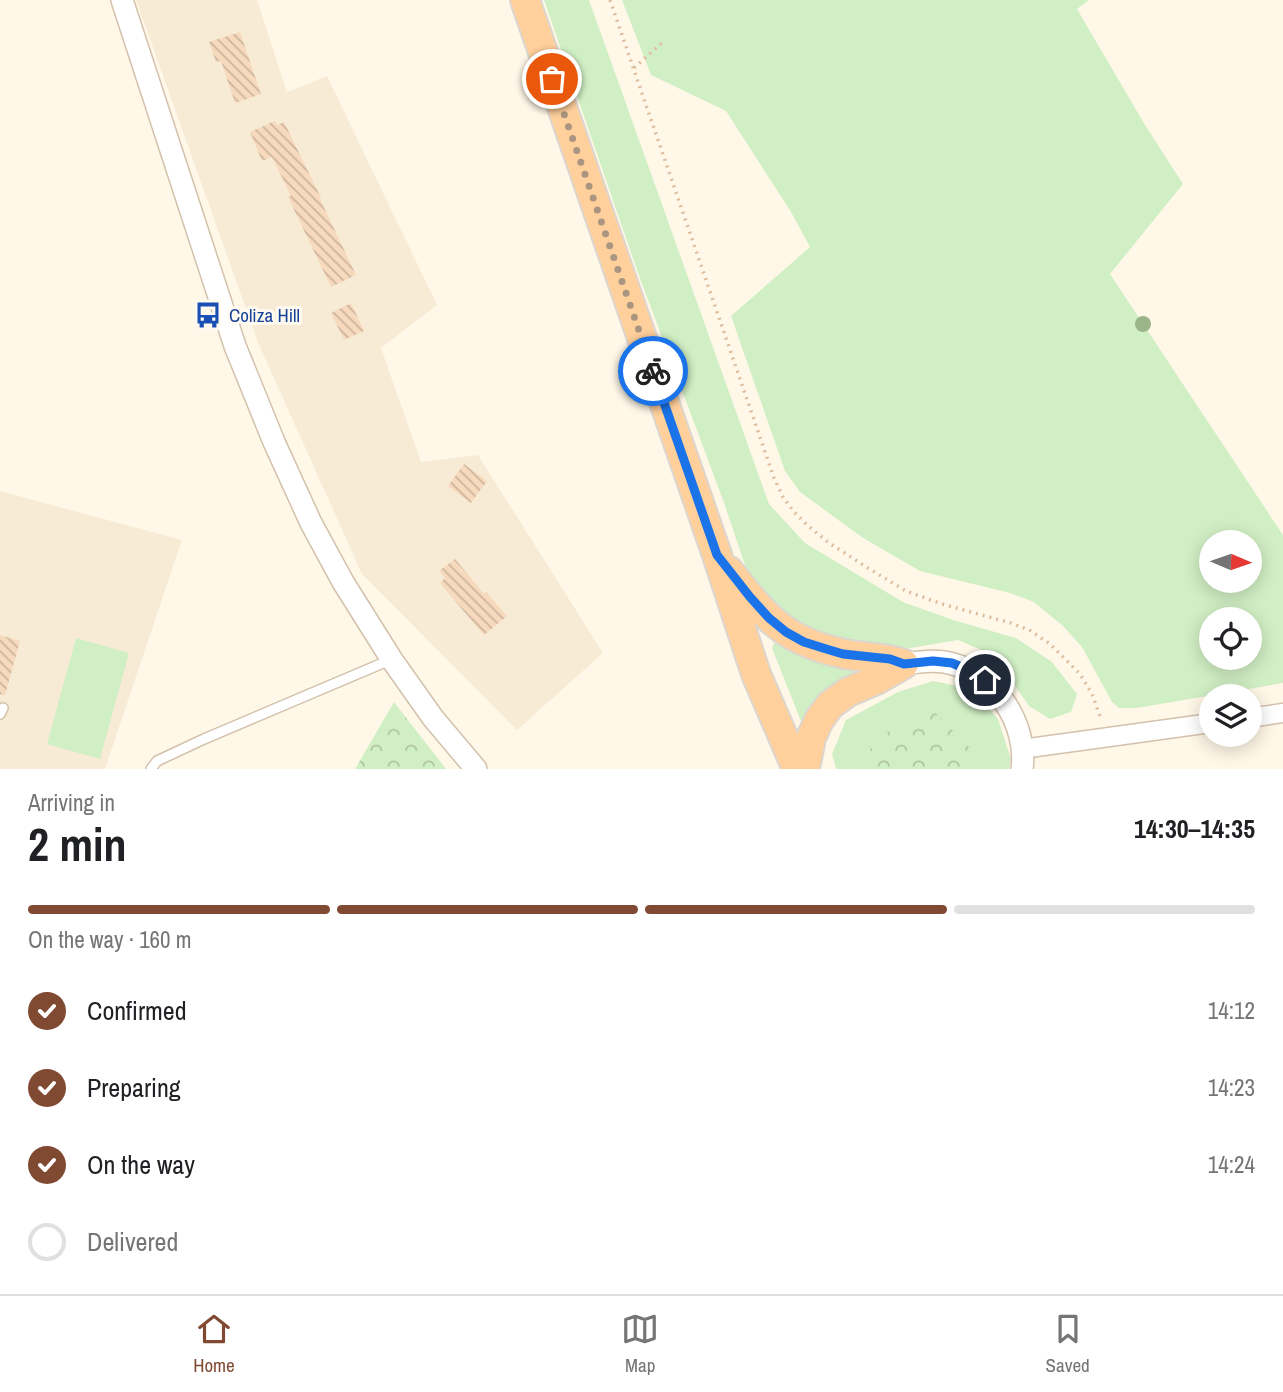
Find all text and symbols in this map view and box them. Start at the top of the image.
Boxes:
pin [522,49,582,109]
icon: bag [533,60,571,98]
bus stop icon: Coliza Hill [193,300,223,330]
place label: Coliza Hill [229,302,300,328]
courier [618,336,688,406]
icon: bike [634,352,672,390]
north arrow [1199,530,1262,593]
map controls [1199,530,1262,747]
button: locate [1199,607,1262,670]
pin [955,650,1015,710]
icon: home [966,661,1004,699]
button: layers [1199,684,1262,747]
text: Arriving in [28,787,115,818]
text: 14:30–14:35 [1134,811,1255,846]
text: 2 min [28,813,127,875]
text: On the way · 160 m [28,924,192,955]
icon: check [28,992,66,1030]
text: Confirmed [87,993,187,1028]
text: 14:12 [1208,995,1255,1026]
icon: check [28,1069,66,1107]
text: Preparing [87,1070,181,1105]
text: 14:23 [1208,1072,1255,1103]
icon: check [28,1146,66,1184]
text: On the way [87,1147,195,1182]
text: 14:24 [1208,1149,1255,1180]
text: Delivered [87,1224,178,1259]
tab: Home [193,1310,235,1378]
tab: Map [621,1310,659,1378]
tab: Saved [1046,1310,1090,1378]

